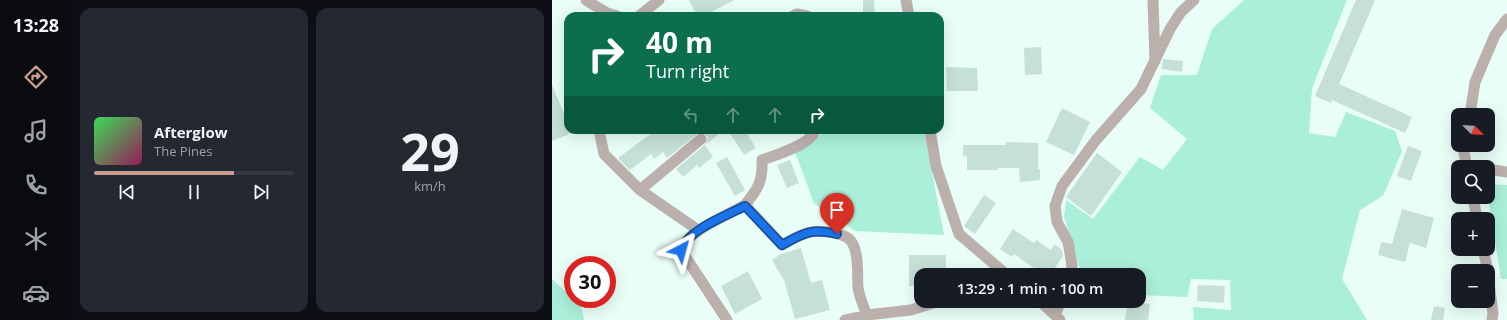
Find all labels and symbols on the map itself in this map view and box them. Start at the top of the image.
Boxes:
north arrow [1451,108,1495,152]
pin [820,193,854,234]
position arrow [660,229,702,271]
speed limit sign: 30 [564,256,616,308]

